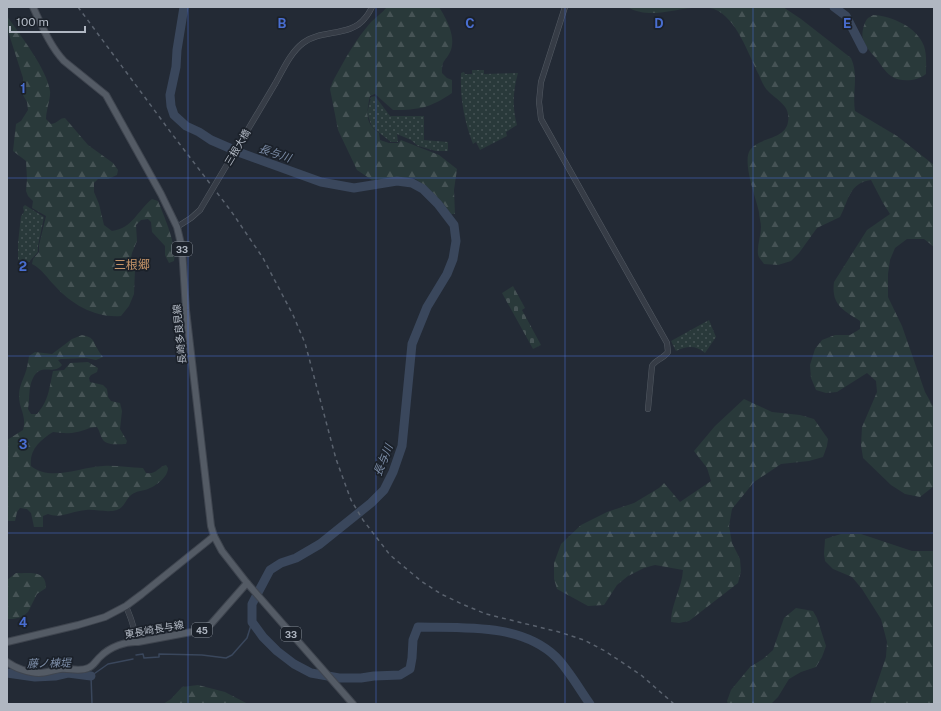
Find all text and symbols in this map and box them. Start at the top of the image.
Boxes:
scale bar [10,8,85,34]
text: 100 m [16,15,49,29]
text: B [278,16,287,31]
text: C [465,16,475,31]
text: D [654,16,664,31]
text: E [843,16,851,31]
text: 1 [20,81,26,96]
street label: 三根大橋 [222,127,252,167]
water label: 長与川 [257,142,293,164]
road number: 33 [172,242,192,256]
district label: 三根郷 [114,258,150,272]
text: 2 [19,259,27,274]
street label: 長崎多良見線 [170,304,188,364]
text: 3 [19,437,28,452]
water label: 長与川 [371,442,395,478]
text: 4 [19,615,28,630]
street label: 東長崎長与線 [123,618,185,640]
road number: 45 [192,623,212,637]
road number: 33 [281,627,301,641]
water label: 藤ノ棟堤 [27,657,72,669]

